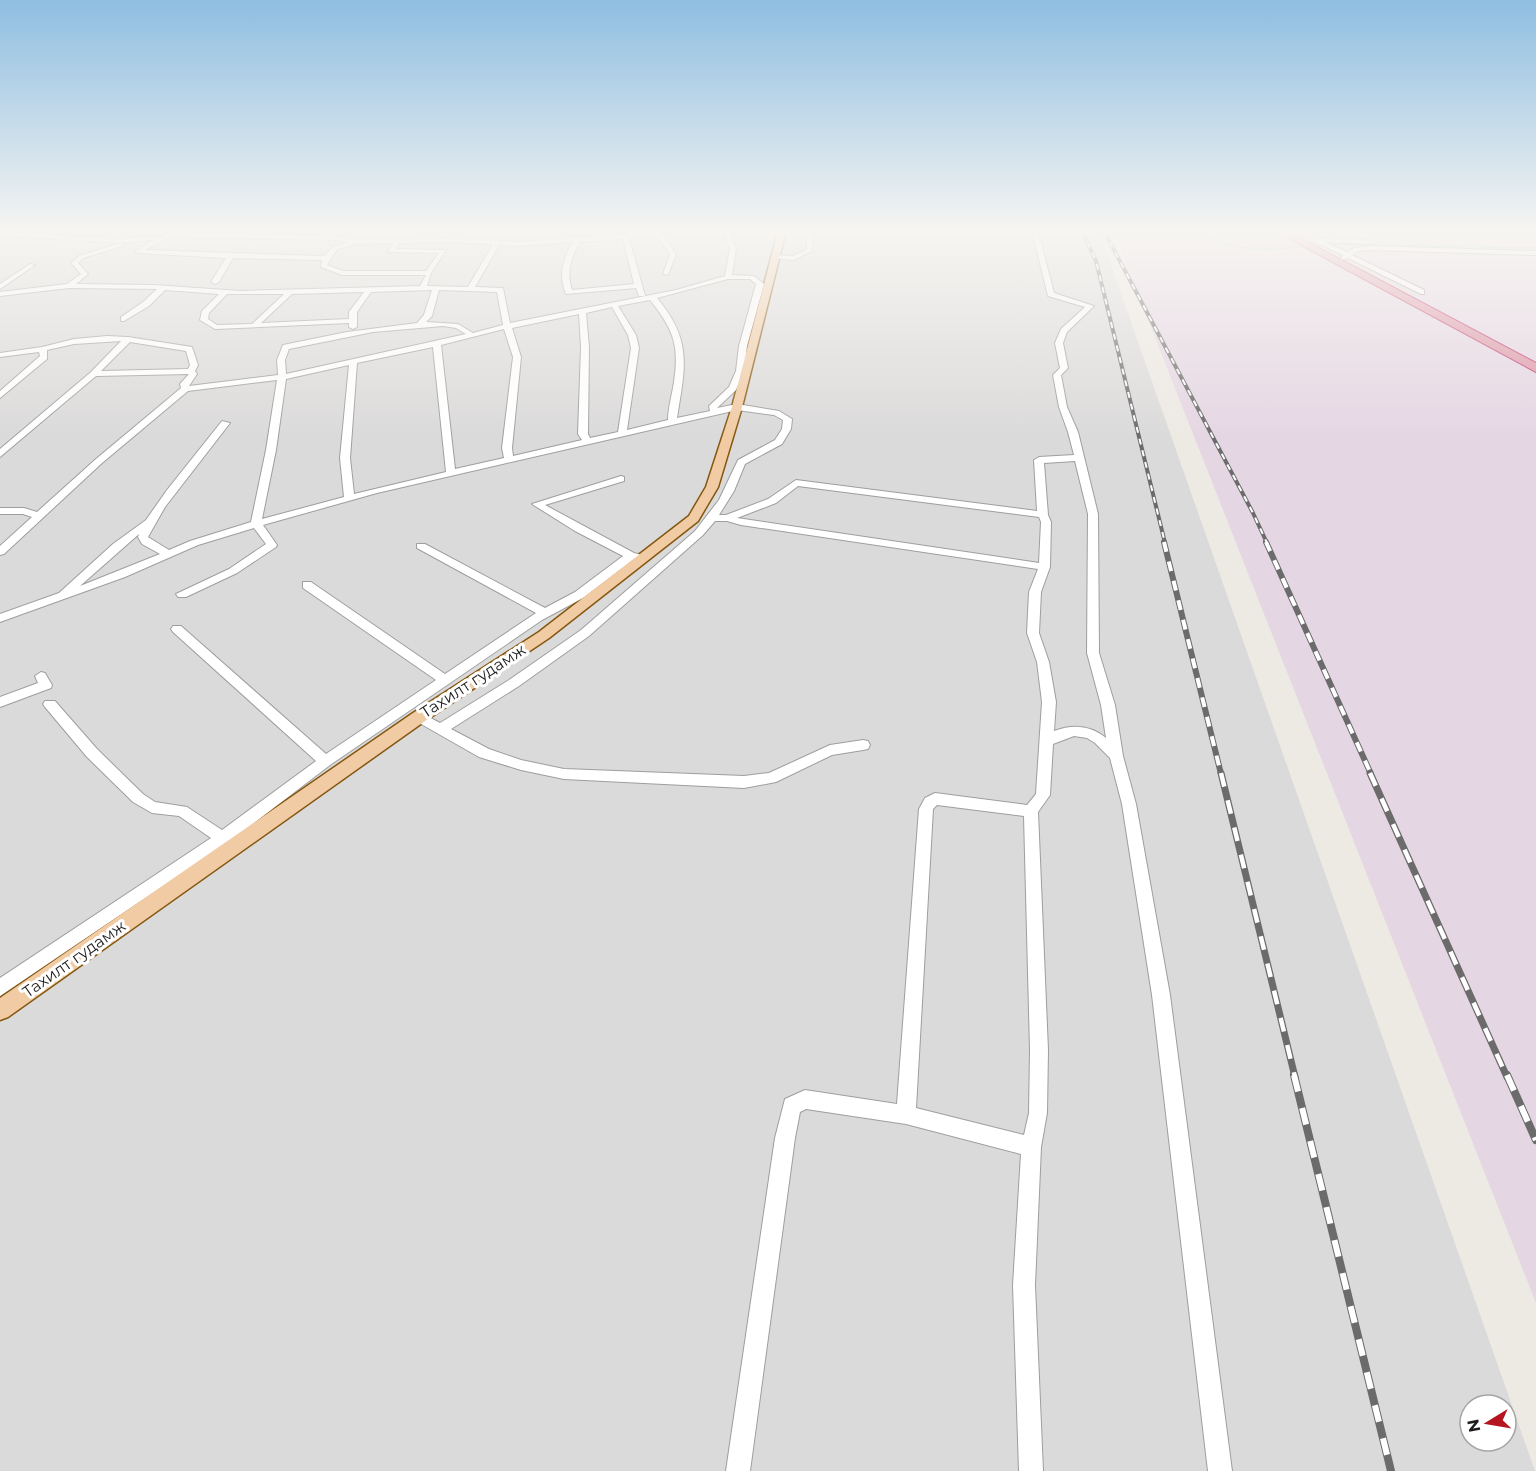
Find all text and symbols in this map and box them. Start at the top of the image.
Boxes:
street label: Тахилт гудамж [417,640,529,722]
street label: Тахилт гудамж [19,916,129,1002]
north arrow [1458,1393,1518,1453]
text: N [1463,1418,1484,1434]

